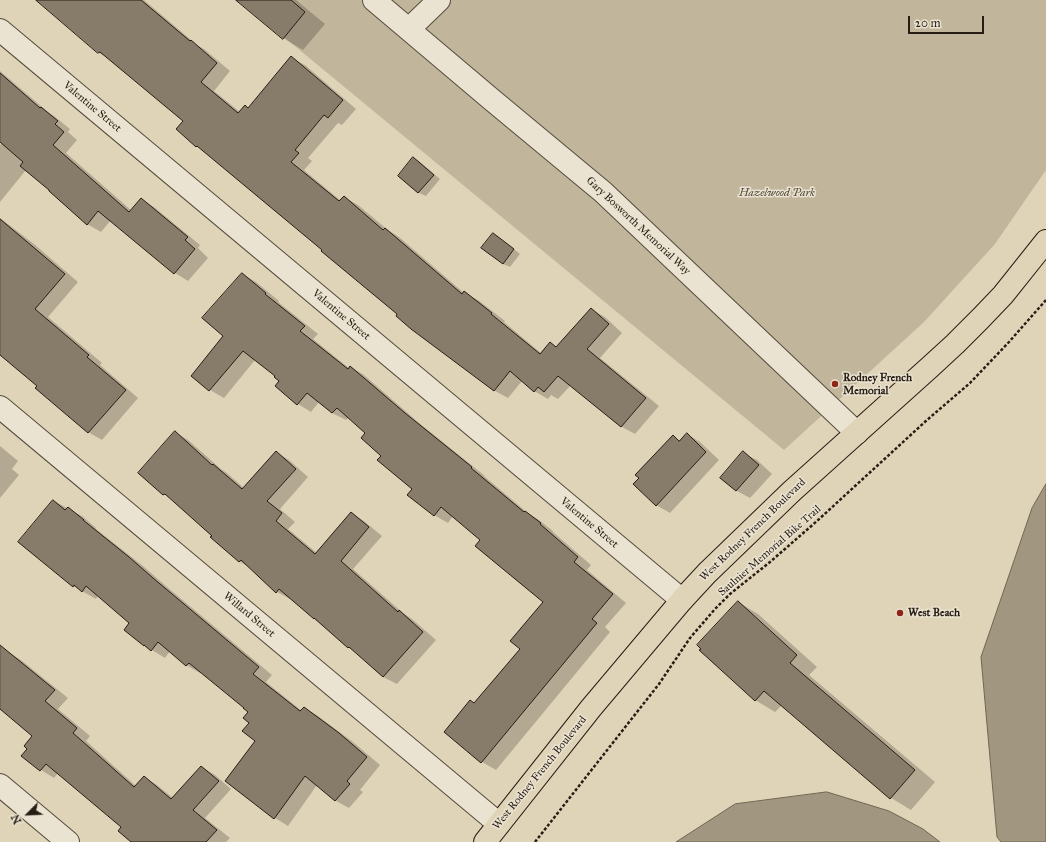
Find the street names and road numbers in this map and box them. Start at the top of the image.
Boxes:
street label: Valentine Street [60,79,124,135]
street label: Gary Bosworth Memorial Way [583,174,693,278]
street label: Valentine Street [309,287,373,343]
street label: West Rodney French Boulevard [697,476,809,584]
street label: Valentine Street [557,495,621,551]
street label: Saulnier Memorial Bike Trail [716,503,824,599]
street label: Willard Street [220,590,278,640]
street label: West Rodney French Boulevard [490,714,590,832]

